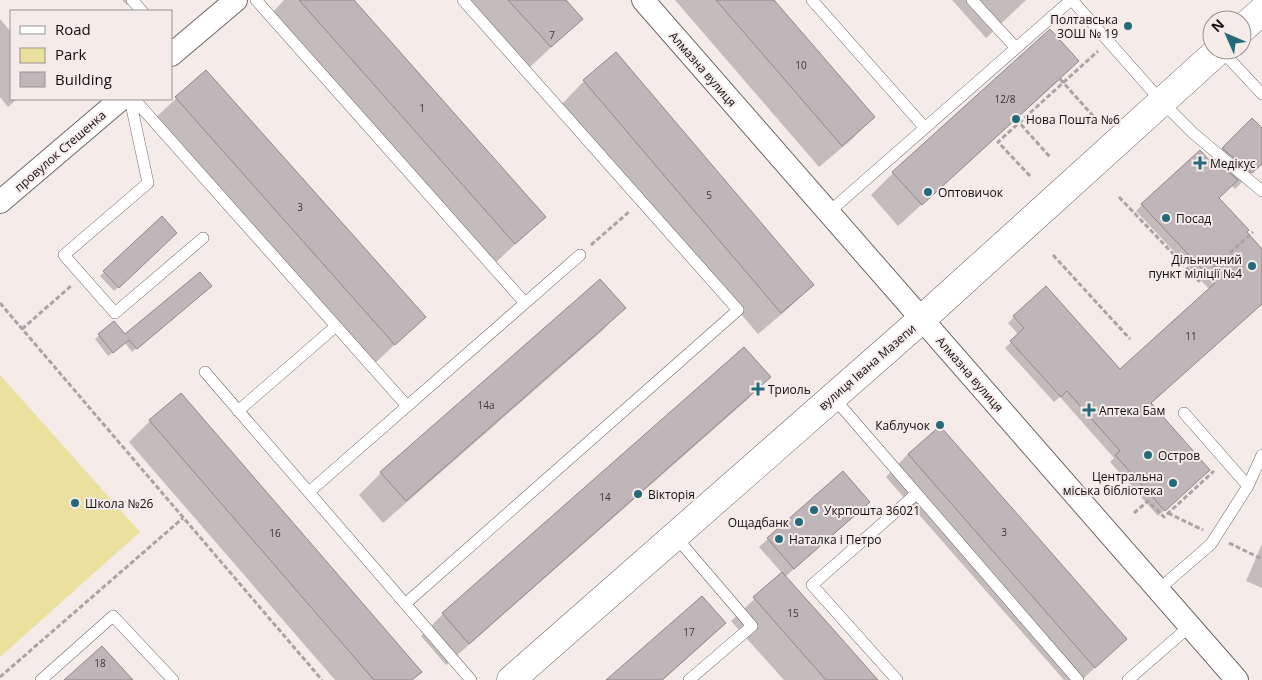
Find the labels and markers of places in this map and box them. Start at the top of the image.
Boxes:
place label: Полтавська ЗОШ № 19 [1050,11,1118,42]
marker: Полтавська ЗОШ № 19 [1122,20,1134,32]
place label: Нова Пошта №6 [1026,111,1120,128]
marker: Нова Пошта №6 [1010,113,1022,125]
place label: Медікус [1210,155,1256,172]
marker: Медікус [1194,157,1206,169]
place label: Оптовичок [938,184,1004,201]
marker: Оптовичок [922,186,934,198]
place label: Посад [1176,210,1211,227]
marker: Посад [1160,212,1172,224]
place label: Дільничний пункт міліції №4 [1148,251,1242,282]
marker: Дільничний пункт міліції №4 [1246,260,1258,272]
place label: Триоль [768,381,811,398]
marker: Триоль [752,383,764,395]
place label: Аптека Бам [1099,402,1165,419]
marker: Аптека Бам [1083,404,1095,416]
place label: Каблучок [875,417,931,434]
marker: Каблучок [934,419,946,431]
place label: Остров [1158,447,1200,464]
marker: Остров [1142,449,1154,461]
place label: Центральна міська бібліотека [1063,468,1163,499]
marker: Центральна міська бібліотека [1167,477,1179,489]
place label: Вікторія [648,486,695,503]
marker: Вікторія [632,488,644,500]
place label: Школа №26 [85,495,154,512]
marker: Школа №26 [69,497,81,509]
place label: Укрпошта 36021 [824,502,920,519]
marker: Укрпошта 36021 [808,504,820,516]
place label: Ощадбанк [728,514,790,531]
marker: Ощадбанк [793,516,805,528]
place label: Наталка і Петро [789,531,882,548]
marker: Наталка і Петро [773,533,785,545]

